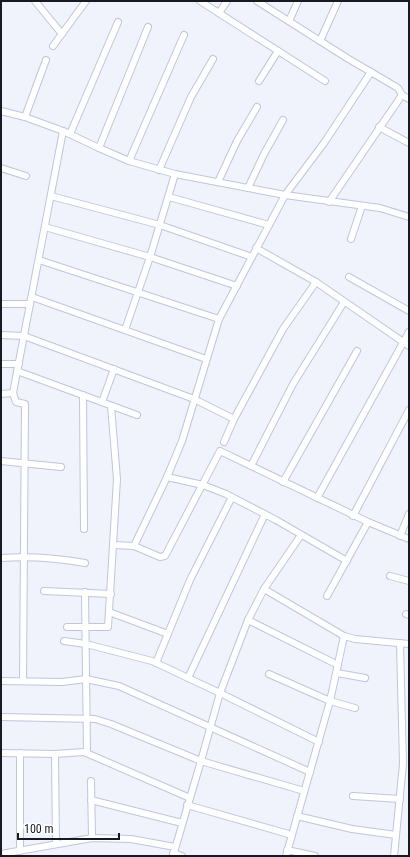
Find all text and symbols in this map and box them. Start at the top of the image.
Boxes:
scale bar [18,815,119,841]
text: 100 m [24,822,54,836]

